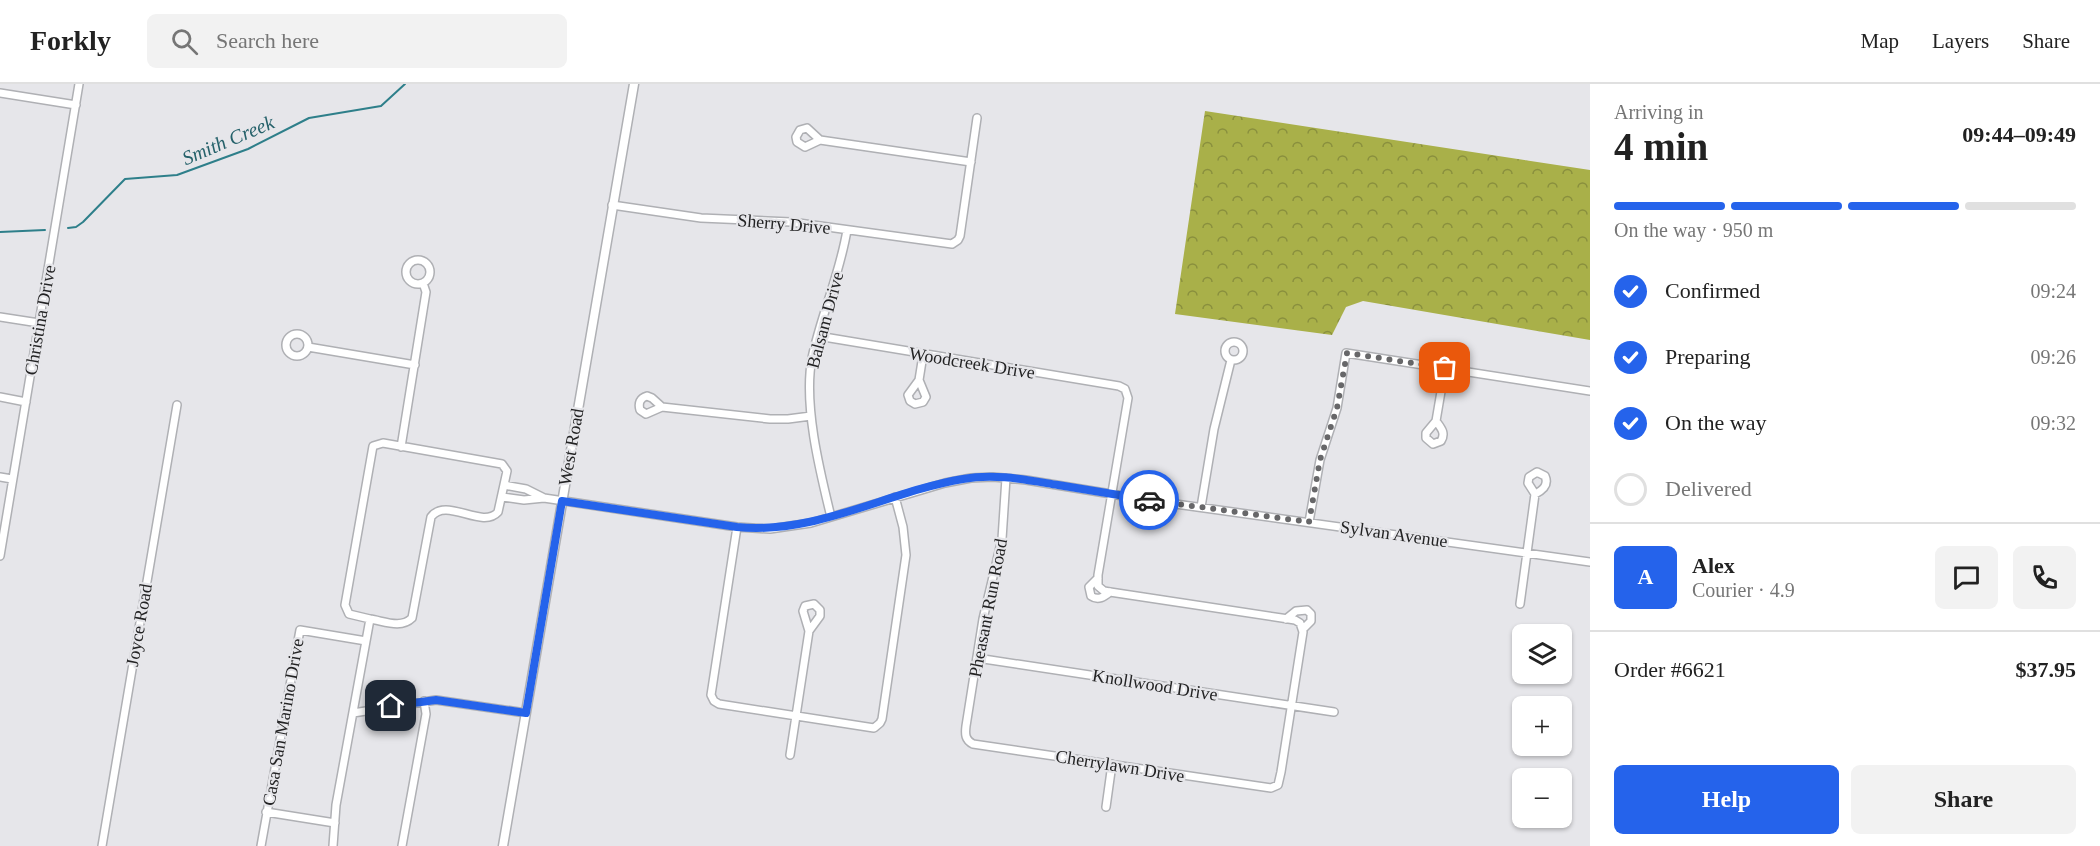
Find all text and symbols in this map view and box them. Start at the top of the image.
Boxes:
search box [147,14,567,68]
text: Forkly [30,25,111,56]
icon: search [168,25,201,58]
text: Search here [216,28,319,53]
text: Map [1861,29,1899,53]
text: Layers [1932,29,1989,53]
text: Share [2022,29,2070,53]
text: Arriving in [1614,101,1703,123]
water label: Smith Creek [179,110,278,169]
text: 09:44–09:49 [1962,122,2076,147]
text: 4 min [1614,125,1708,168]
street label: Sherry Drive [737,210,831,238]
text: On the way · 950 m [1614,219,1773,241]
street label: Christina Drive [20,263,60,377]
street label: Balsam Drive [802,269,848,371]
icon: check [1614,275,1647,308]
text: Confirmed [1665,278,1760,303]
text: 09:24 [2030,280,2076,302]
icon: check [1614,341,1647,374]
pin [1419,342,1470,393]
street label: Woodcreek Drive [908,343,1036,383]
text: Preparing [1665,344,1751,369]
text: 09:26 [2030,346,2076,368]
icon: bag [1428,351,1461,384]
street label: West Road [554,407,588,487]
icon: check [1614,407,1647,440]
text: On the way [1665,410,1766,435]
text: 09:32 [2030,412,2076,434]
courier [1119,470,1179,530]
text: Delivered [1665,476,1752,501]
icon: car [1133,484,1166,517]
street label: Sylvan Avenue [1339,517,1449,551]
street label: Pheasant Run Road [965,537,1011,679]
button: chat [1935,546,1998,609]
button: phone [2013,546,2076,609]
text: Alex [1692,553,1735,578]
text: A [1638,564,1653,589]
text: Courier · 4.9 [1692,579,1795,601]
street label: Joyce Road [122,582,156,668]
map controls [1512,624,1572,828]
button: layers [1512,624,1572,684]
street label: Casa San Marino Drive [258,637,308,807]
text: Order #6621 [1614,657,1726,682]
text: $37.95 [2016,657,2076,682]
street label: Knollwood Drive [1091,665,1219,705]
pin [365,680,416,731]
icon: home [374,689,407,722]
button: + [1512,696,1572,756]
street label: Cherrylawn Drive [1054,746,1186,786]
button: Help [1614,765,1839,834]
button: Share [1851,765,2076,834]
button: − [1512,768,1572,828]

